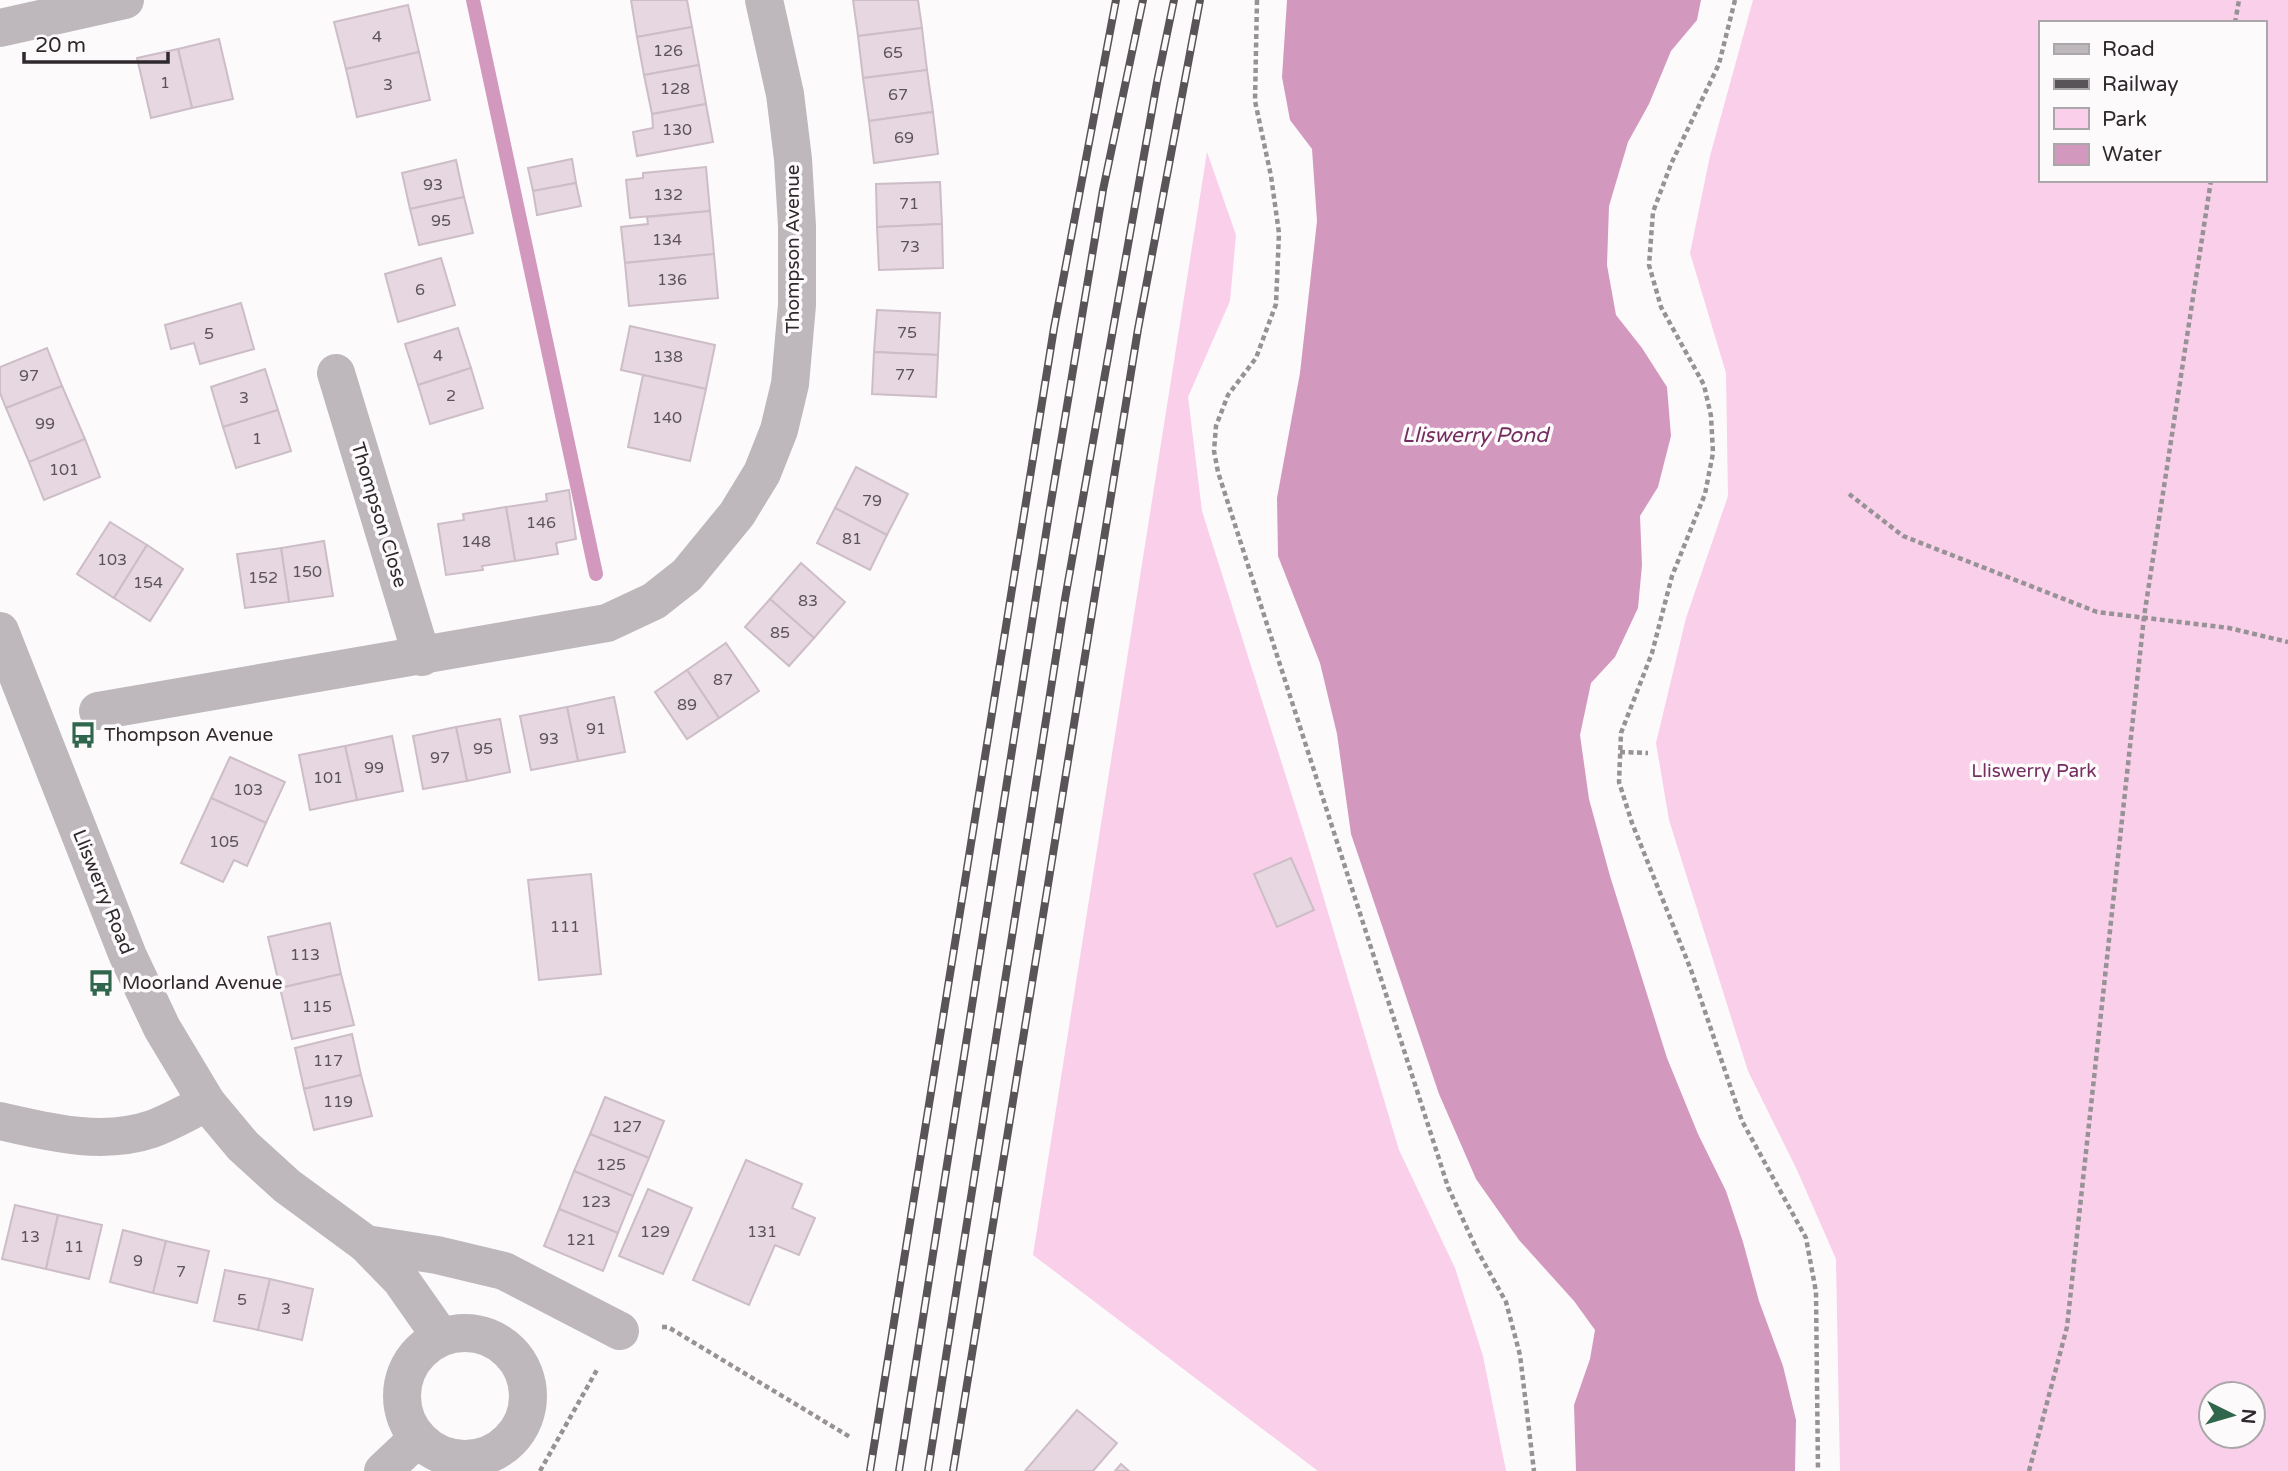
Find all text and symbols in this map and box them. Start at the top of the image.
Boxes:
scale bar [24,21,168,65]
legend [2039,21,2267,182]
house number: 4 [372,27,382,47]
text: 20 m [35,33,86,58]
text: Road [2102,37,2155,62]
house number: 126 [653,41,683,61]
house number: 65 [883,43,903,63]
text: Railway [2102,72,2179,97]
house number: 1 [160,73,170,93]
house number: 3 [383,75,393,95]
house number: 128 [660,79,690,99]
house number: 67 [888,85,908,105]
text: Park [2102,107,2147,132]
house number: 130 [662,120,692,140]
house number: 69 [894,128,914,148]
text: Water [2102,142,2162,167]
street label: Thompson Avenue [782,164,804,334]
house number: 93 [423,175,443,195]
house number: 132 [653,185,683,205]
house number: 71 [899,194,919,214]
house number: 95 [431,211,451,231]
house number: 134 [652,230,682,250]
house number: 73 [900,237,920,257]
house number: 136 [657,270,687,290]
house number: 6 [415,280,425,300]
house number: 75 [897,323,917,343]
house number: 5 [204,324,214,344]
house number: 4 [433,346,443,366]
house number: 138 [653,347,683,367]
house number: 77 [895,365,915,385]
house number: 97 [19,366,39,386]
house number: 2 [446,386,456,406]
house number: 3 [239,388,249,408]
house number: 140 [652,408,682,428]
house number: 99 [35,414,55,434]
water label: Lliswerry Pond [1402,423,1551,448]
house number: 1 [252,429,262,449]
street label: Thompson Close [346,440,412,590]
house number: 101 [49,460,79,480]
house number: 79 [862,491,882,511]
house number: 146 [526,513,556,533]
house number: 81 [842,529,862,549]
house number: 148 [461,532,491,552]
house number: 103 [97,550,127,570]
house number: 150 [292,562,322,582]
house number: 152 [248,568,278,588]
house number: 154 [133,573,163,593]
house number: 83 [798,591,818,611]
house number: 85 [770,623,790,643]
house number: 87 [713,670,733,690]
house number: 89 [677,695,697,715]
house number: 91 [586,719,606,739]
bus stop icon: Thompson Avenue [68,720,98,750]
place label: Thompson Avenue [104,724,273,746]
house number: 93 [539,729,559,749]
house number: 95 [473,739,493,759]
house number: 97 [430,748,450,768]
house number: 99 [364,758,384,778]
park label: Lliswerry Park [1971,760,2097,782]
house number: 101 [313,768,343,788]
house number: 103 [233,780,263,800]
street label: Lliswerry Road [68,826,138,958]
house number: 105 [209,832,239,852]
house number: 111 [550,917,580,937]
house number: 113 [290,945,320,965]
bus stop icon: Moorland Avenue [86,968,116,998]
place label: Moorland Avenue [122,972,282,994]
house number: 115 [302,997,332,1017]
house number: 117 [313,1051,343,1071]
house number: 119 [323,1092,353,1112]
house number: 127 [612,1117,642,1137]
house number: 125 [596,1155,626,1175]
house number: 123 [581,1192,611,1212]
house number: 129 [640,1222,670,1242]
house number: 131 [747,1222,777,1242]
house number: 13 [20,1227,40,1247]
house number: 121 [566,1230,596,1250]
house number: 11 [64,1237,84,1257]
house number: 9 [133,1251,143,1271]
house number: 7 [176,1262,186,1282]
house number: 5 [237,1290,247,1310]
house number: 3 [281,1299,291,1319]
north arrow [2197,1380,2267,1450]
text: N [2236,1408,2260,1425]

